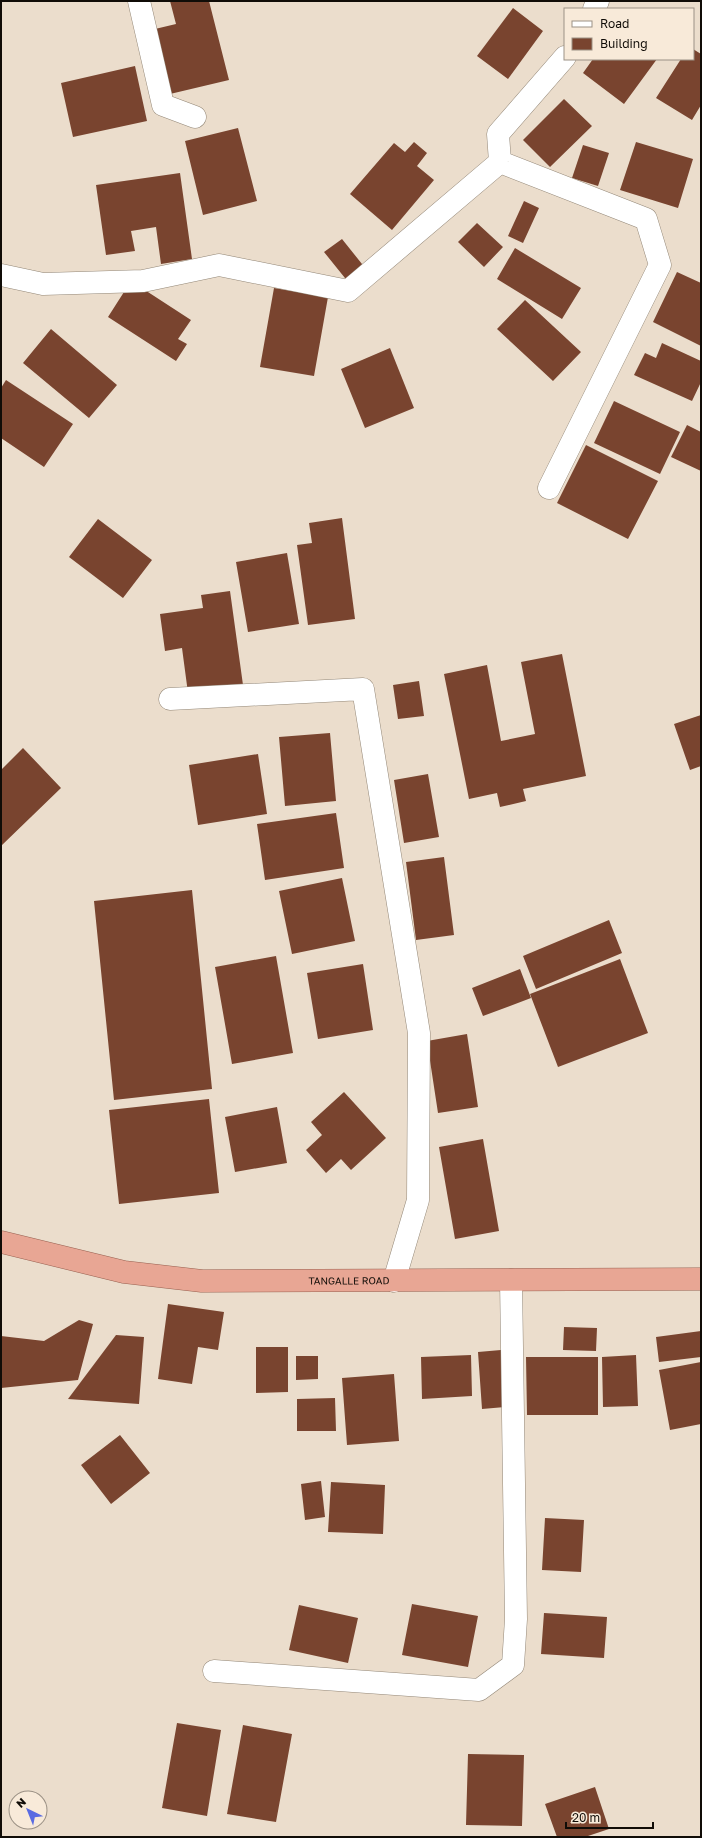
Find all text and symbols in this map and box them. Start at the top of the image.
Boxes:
legend [564,8,694,60]
text: Road [600,16,629,31]
text: Building [600,36,648,51]
street label: TANGALLE ROAD [308,1274,389,1287]
north arrow [8,1790,48,1830]
text: N [13,1795,28,1810]
scale bar [566,1804,653,1830]
text: 20 m [572,1810,600,1825]

